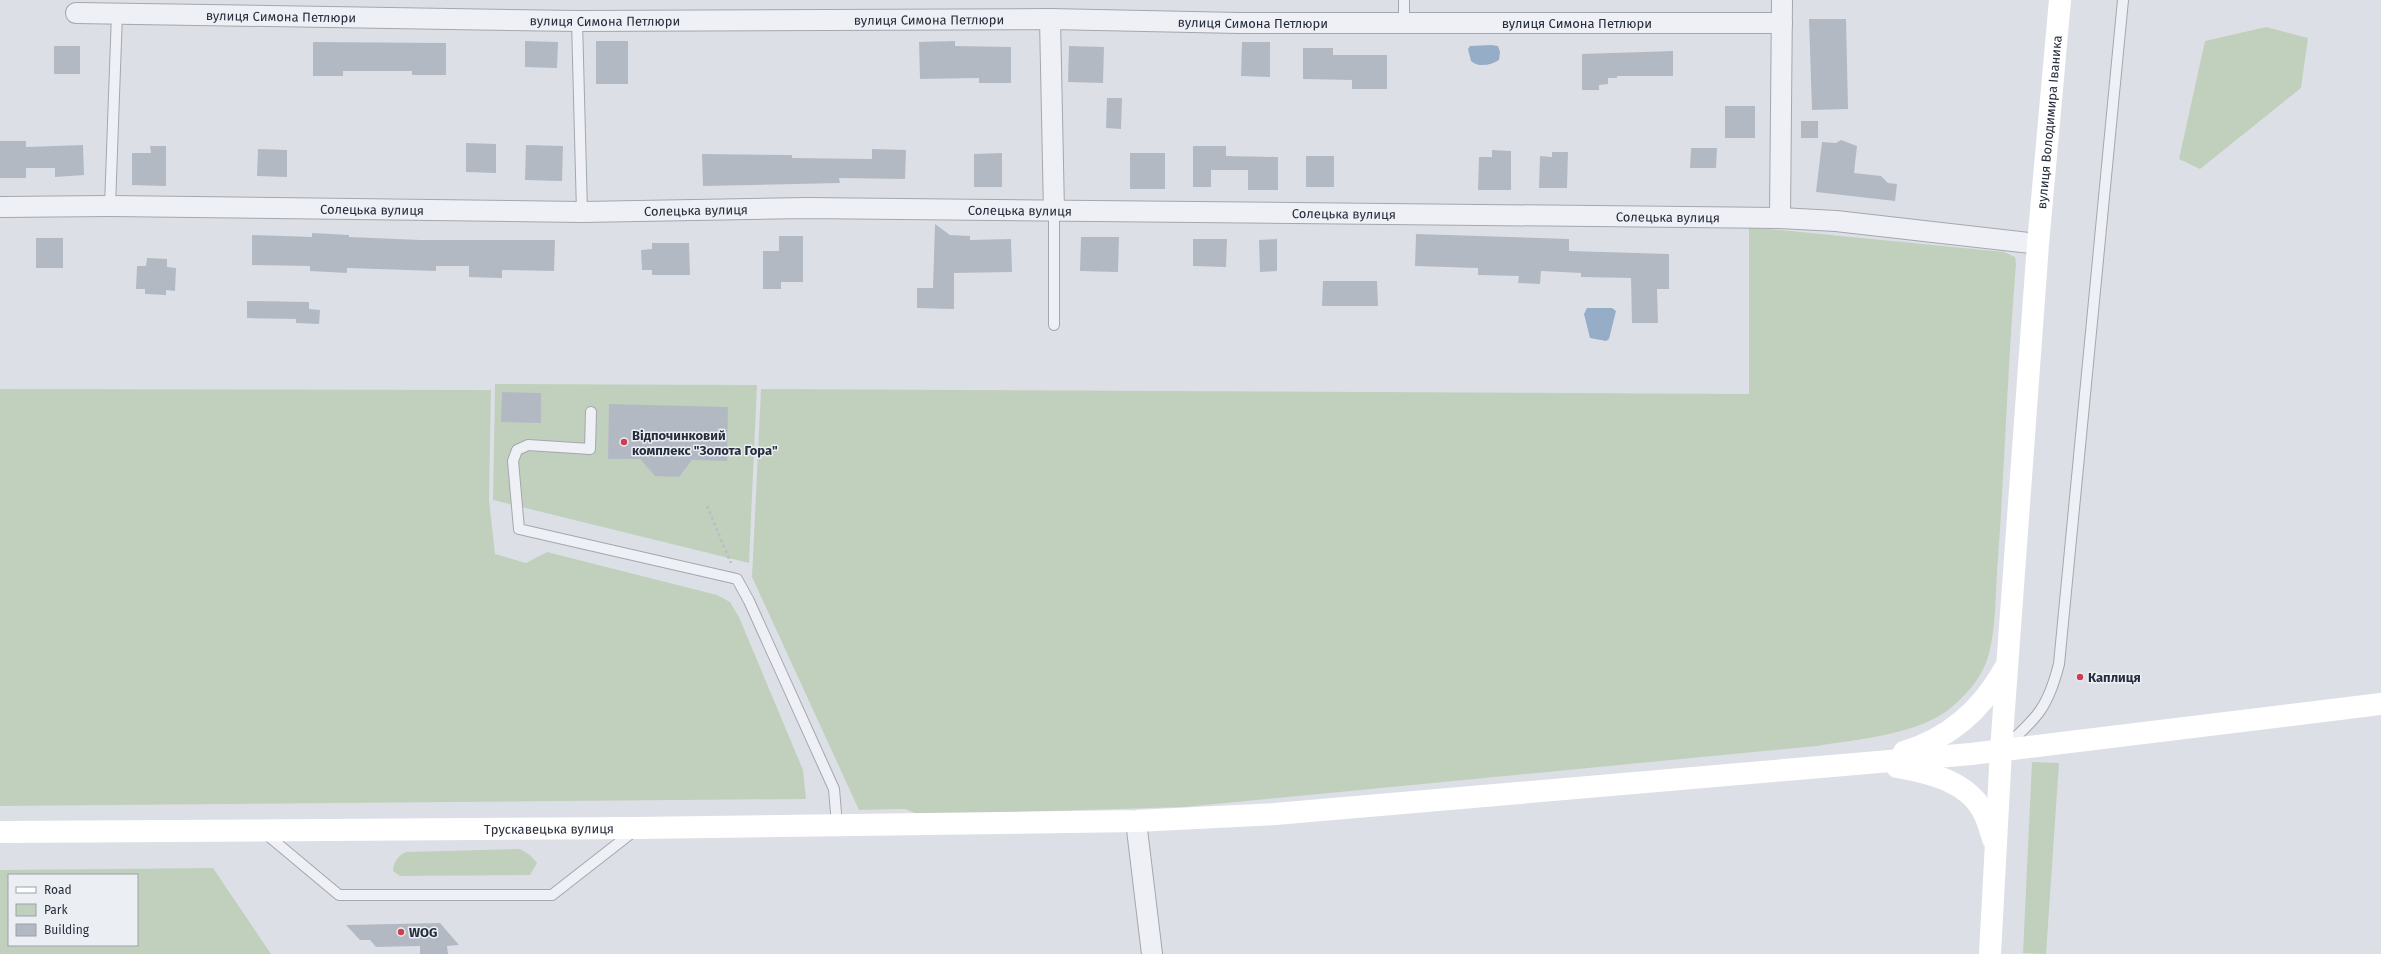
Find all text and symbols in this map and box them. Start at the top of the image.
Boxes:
street label: вулиця Симона Петлюри [206,8,356,25]
street label: вулиця Симона Петлюри [854,12,1004,27]
street label: вулиця Симона Петлюри [530,13,680,29]
street label: вулиця Симона Петлюри [1178,14,1328,31]
street label: вулиця Симона Петлюри [1502,16,1652,31]
street label: вулиця Володимира Іваника [2034,35,2064,210]
street label: Солецька вулиця [320,201,424,217]
street label: Солецька вулиця [644,202,748,218]
street label: Солецька вулиця [968,202,1072,218]
street label: Солецька вулиця [1292,205,1396,222]
street label: Солецька вулиця [1616,209,1720,225]
place label: Відпочинковий комплекс "Золота Гора" [632,428,778,458]
marker: Відпочинковий комплекс "Золота Гора" [619,437,629,447]
place label: Каплиця [2088,670,2141,685]
marker: Каплиця [2075,672,2085,682]
street label: Трускавецька вулиця [484,821,614,836]
legend [8,874,138,946]
text: Road [44,883,72,897]
text: Park [44,903,68,917]
text: Building [44,923,90,937]
place label: WOG [409,925,437,940]
marker: WOG [396,927,406,937]

